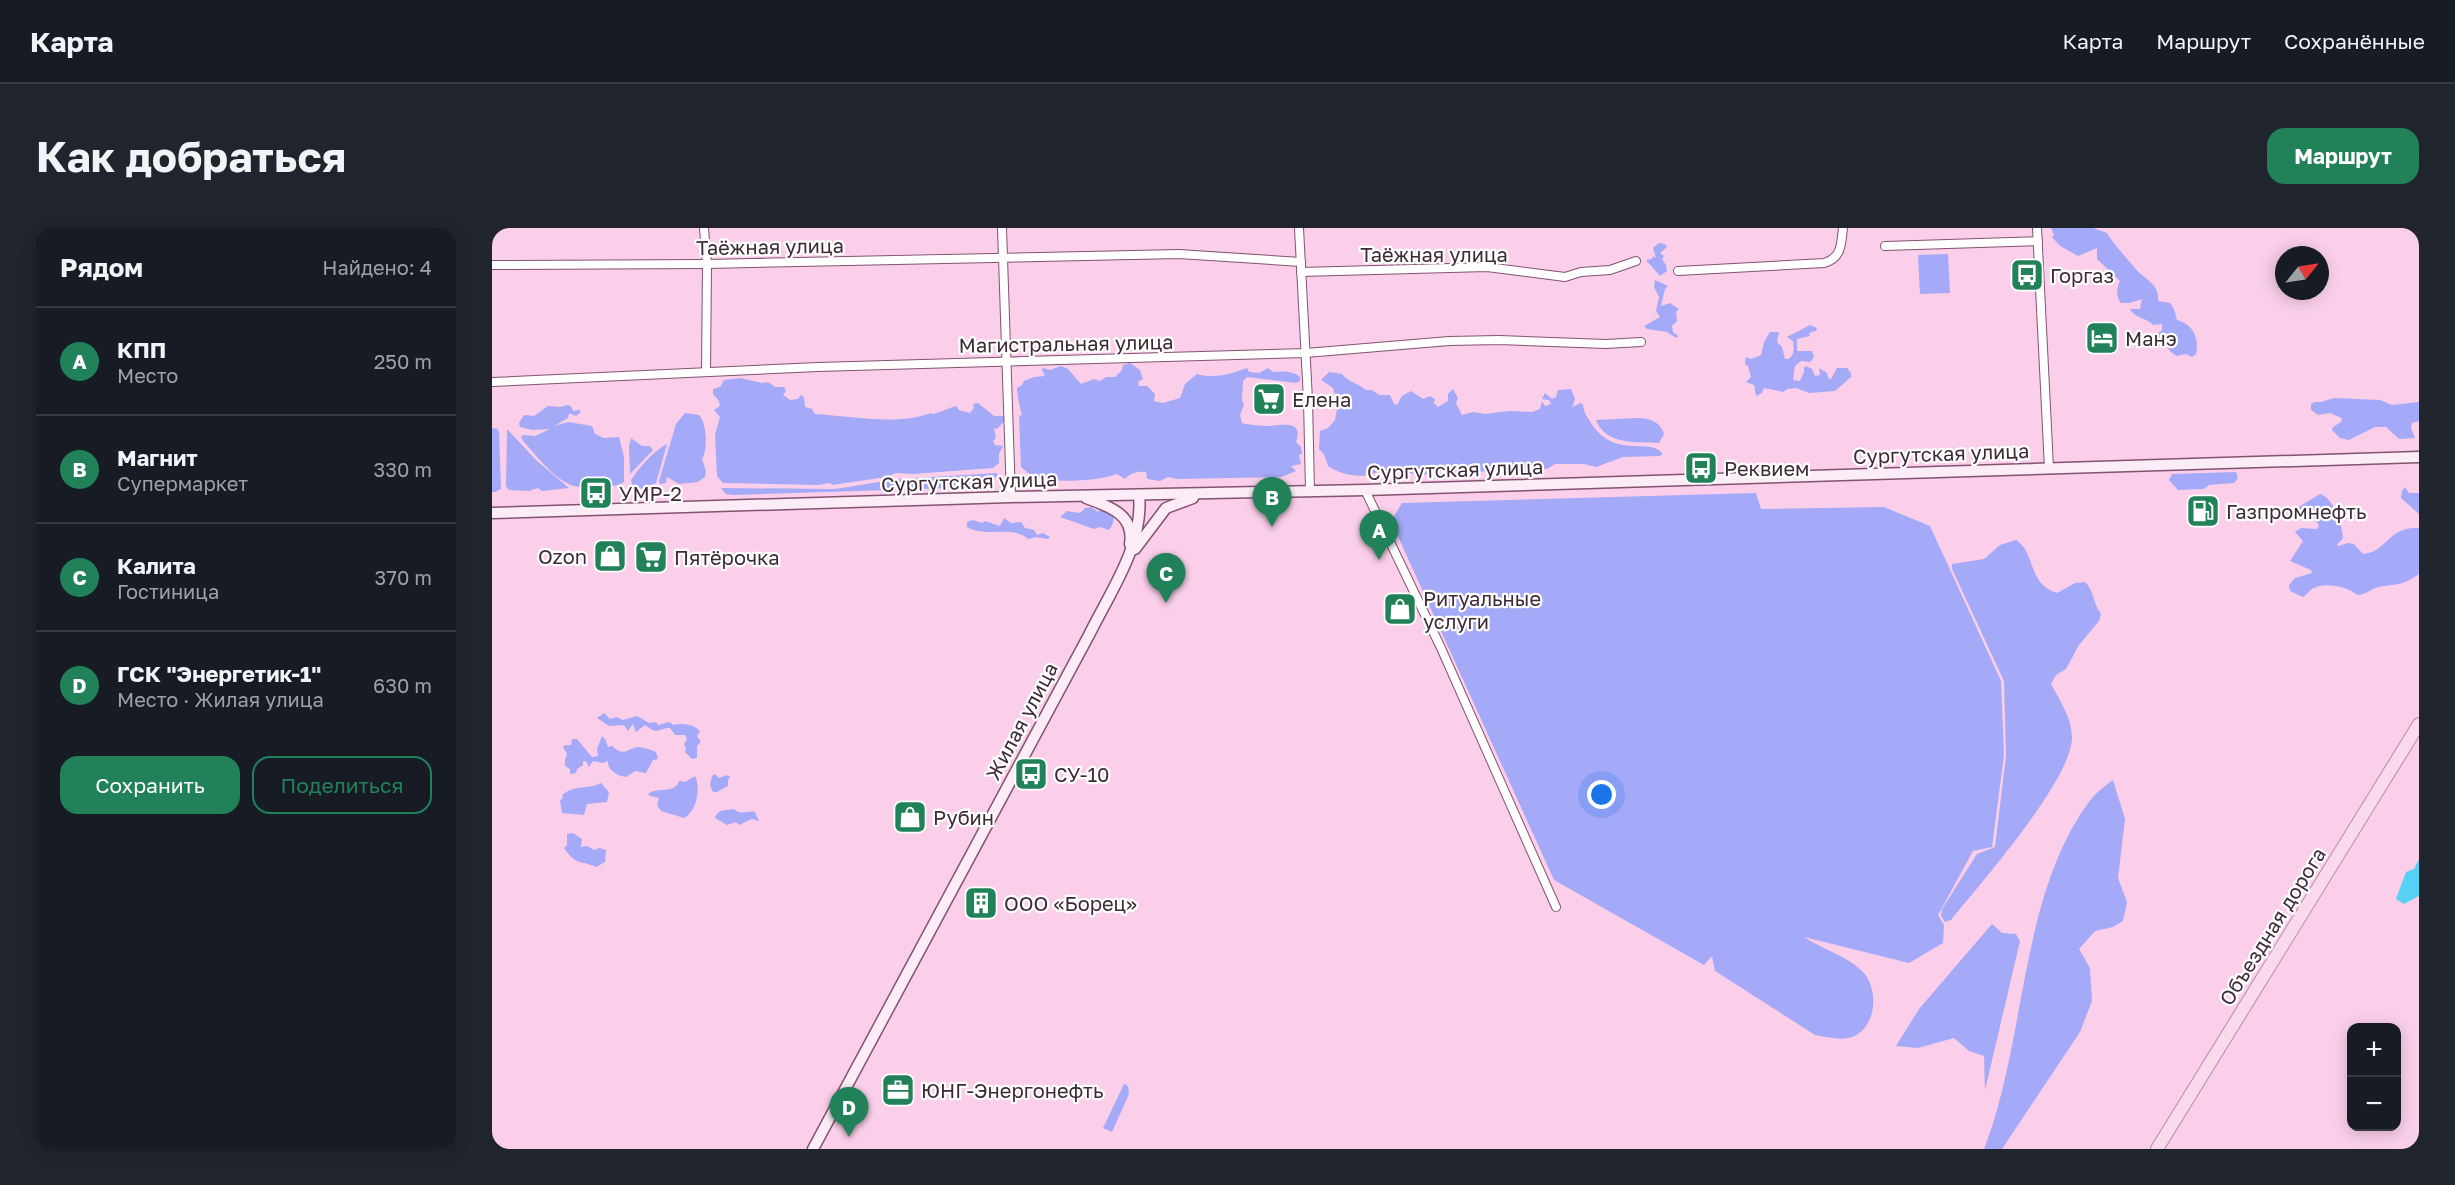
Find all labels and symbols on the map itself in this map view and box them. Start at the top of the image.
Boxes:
street label: Таёжная улица [696,233,844,259]
street label: Таёжная улица [1360,242,1508,266]
north arrow [2275,246,2329,300]
bus stop icon: Горгаз [2009,257,2045,293]
place label: Горгаз [2050,263,2114,287]
hotel icon: Манэ [2084,320,2120,356]
place label: Манэ [2125,326,2177,350]
street label: Магистральная улица [958,329,1174,357]
supermarket icon: Елена [1251,381,1287,417]
place label: Елена [1292,387,1351,411]
street label: Сургутская улица [1852,438,2030,468]
bus stop icon: Реквием [1683,450,1719,486]
street label: Сургутская улица [1366,454,1544,484]
place label: Реквием [1724,456,1810,480]
street label: Сургутская улица [880,466,1058,496]
bus stop icon: УМР-2 [578,475,614,511]
pin: B [1252,478,1292,527]
place label: УМР-2 [619,481,682,505]
fuel station icon: Газпромнефть [2185,493,2221,529]
place label: Газпромнефть [2226,499,2366,523]
pin: A [1360,510,1398,560]
shop icon: Ozon [592,538,628,574]
supermarket icon: Пятёрочка [633,539,669,575]
place label: Ozon [538,544,587,568]
place label: Пятёрочка [674,545,780,569]
pin: C [1146,554,1186,603]
place label: Ритуальные услуги [1423,586,1541,633]
shop icon: Ритуальные услуги [1382,591,1418,627]
street label: Жилая улица [980,658,1062,784]
bus stop icon: СУ-10 [1013,756,1049,792]
place label: СУ-10 [1054,762,1110,786]
your location [1587,780,1616,809]
shop icon: Рубин [892,799,928,835]
place label: Рубин [933,805,994,829]
street label: Объездная дорога [2214,843,2330,1009]
building icon: ООО «Борец» [963,885,999,921]
place label: ООО «Борец» [1004,891,1137,915]
office icon: ЮНГ-Энергонефть [880,1072,916,1108]
place label: ЮНГ-Энергонефть [921,1078,1103,1102]
pin: D [830,1088,868,1137]

